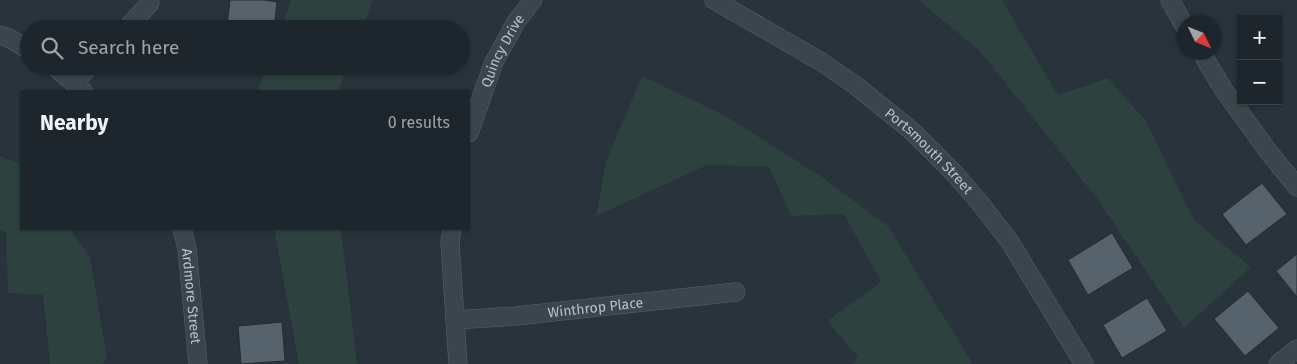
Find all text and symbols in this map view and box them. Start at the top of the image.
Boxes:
street label: Quincy Drive [477,10,528,90]
north arrow [1177,15,1222,60]
map controls [1237,15,1282,105]
button: + [1237,15,1282,60]
search box [20,20,470,75]
icon: search [38,34,66,62]
text: Search here [78,36,179,59]
button: − [1237,60,1282,105]
street label: Portsmouth Street [882,104,977,198]
text: Nearby [40,110,108,136]
text: 0 results [388,113,450,132]
street label: Ardmore Street [179,248,205,346]
street label: Winthrop Place [547,294,644,321]

